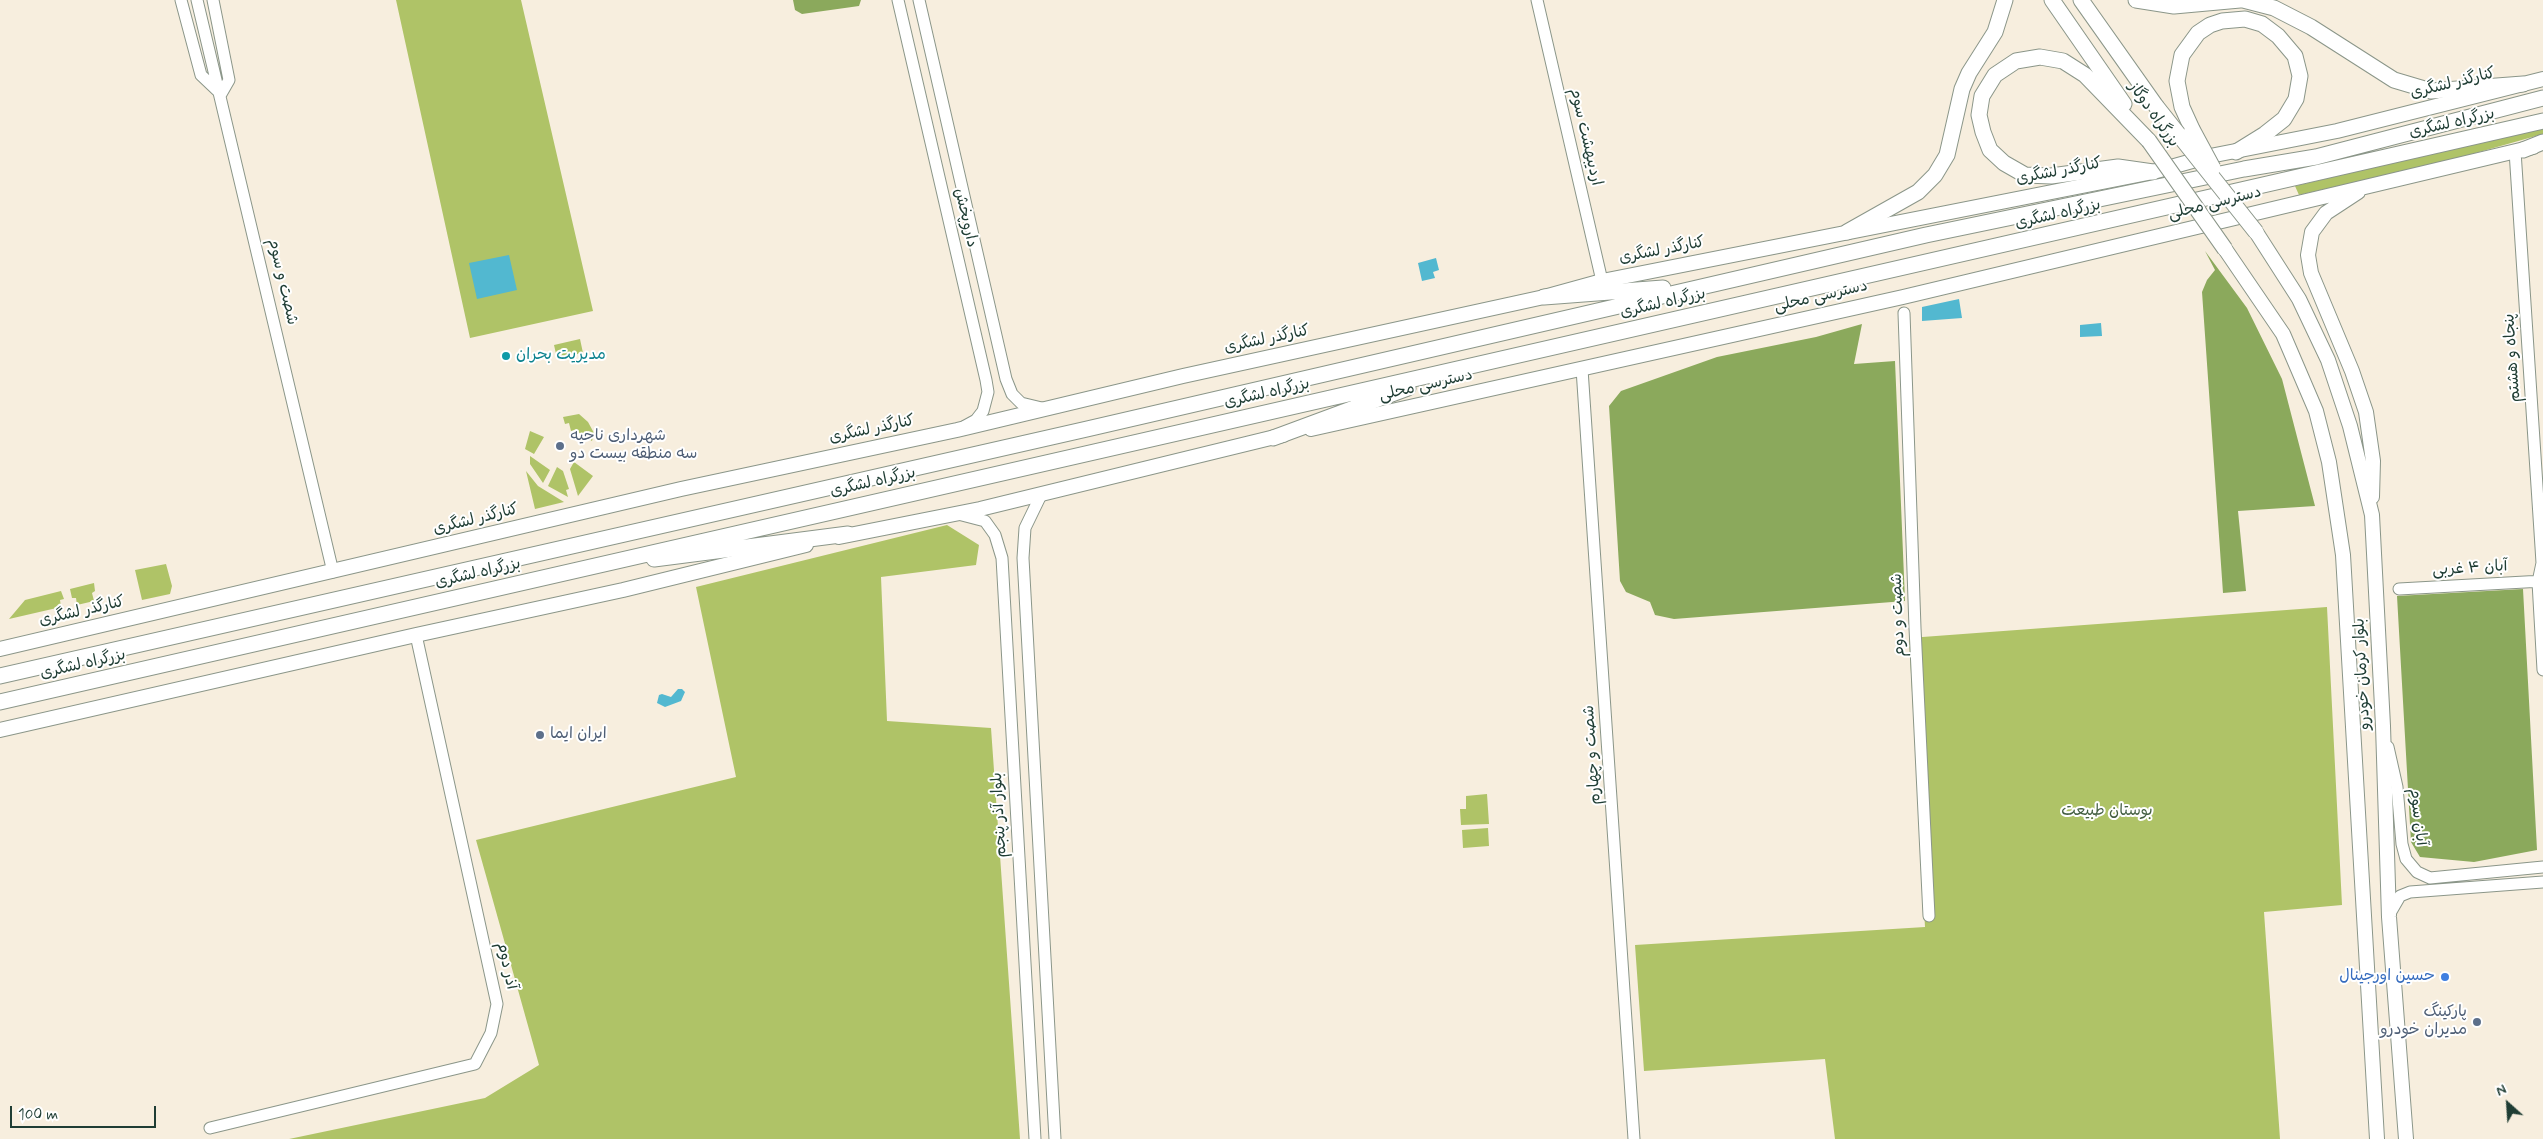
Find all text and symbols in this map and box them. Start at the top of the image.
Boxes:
street label: کنارگذر لشگری [2408,64,2498,104]
street label: بزرگراه دوگاز [2123,79,2183,151]
street label: اردیبهشت سوم [1564,86,1606,188]
street label: بزرگراه لشگری [2407,105,2497,143]
street label: کنارگذر لشگری [2014,154,2104,190]
street label: دسترسی محلی [2166,183,2264,225]
street label: داروپخش [949,187,981,249]
street label: بزرگراه لشگری [2013,196,2103,234]
street label: کنارگذر لشگری [1617,233,1707,269]
street label: شصت و سوم [263,237,301,327]
street label: دسترسی محلی [1772,277,1870,317]
street label: بزرگراه لشگری [1618,285,1708,323]
street label: پنجاه و هشتم [2500,313,2526,403]
street label: کنارگذر لشگری [1222,322,1312,358]
place label: مدیریت بحران [516,346,606,366]
marker: مدیریت بحران [500,350,512,362]
street label: دسترسی محلی [1377,366,1475,406]
street label: بزرگراه لشگری [1222,375,1312,413]
street label: کنارگذر لشگری [827,412,917,448]
place label: شهرداری ناحیه سه منطقه بیست دو [570,427,697,465]
marker: شهرداری ناحیه سه منطقه بیست دو [554,440,566,452]
street label: بزرگراه لشگری [828,464,918,502]
street label: کنارگذر لشگری [431,500,521,540]
street label: بزرگراه لشگری [433,555,523,593]
street label: آبان ۴ غربی [2432,557,2508,581]
street label: شصت و دوم [1888,573,1910,657]
street label: کنارگذر لشگری [37,593,127,631]
street label: بلوار کرمان خودرو [2350,618,2376,730]
street label: بزرگراه لشگری [38,646,128,684]
street label: شصت و چهارم [1580,705,1606,805]
place label: ایران ایما [550,725,607,745]
marker: ایران ایما [534,729,546,741]
street label: بلوار آذر پنجم [988,772,1012,858]
street label: آبان سوم [2404,787,2430,847]
park label: بوستان طبیعت [2061,802,2153,822]
street label: آذر دوم [492,940,520,992]
place label: حسین اورجینال [2339,967,2435,987]
marker: حسین اورجینال [2439,971,2451,983]
place label: پارکینگ مدیران خودرو [2380,1003,2467,1041]
marker: پارکینگ مدیران خودرو [2471,1016,2483,1028]
north arrow [2483,1079,2533,1129]
text: N [2493,1080,2510,1101]
scale bar [12,1096,159,1128]
text: 100 m [18,1105,58,1125]

